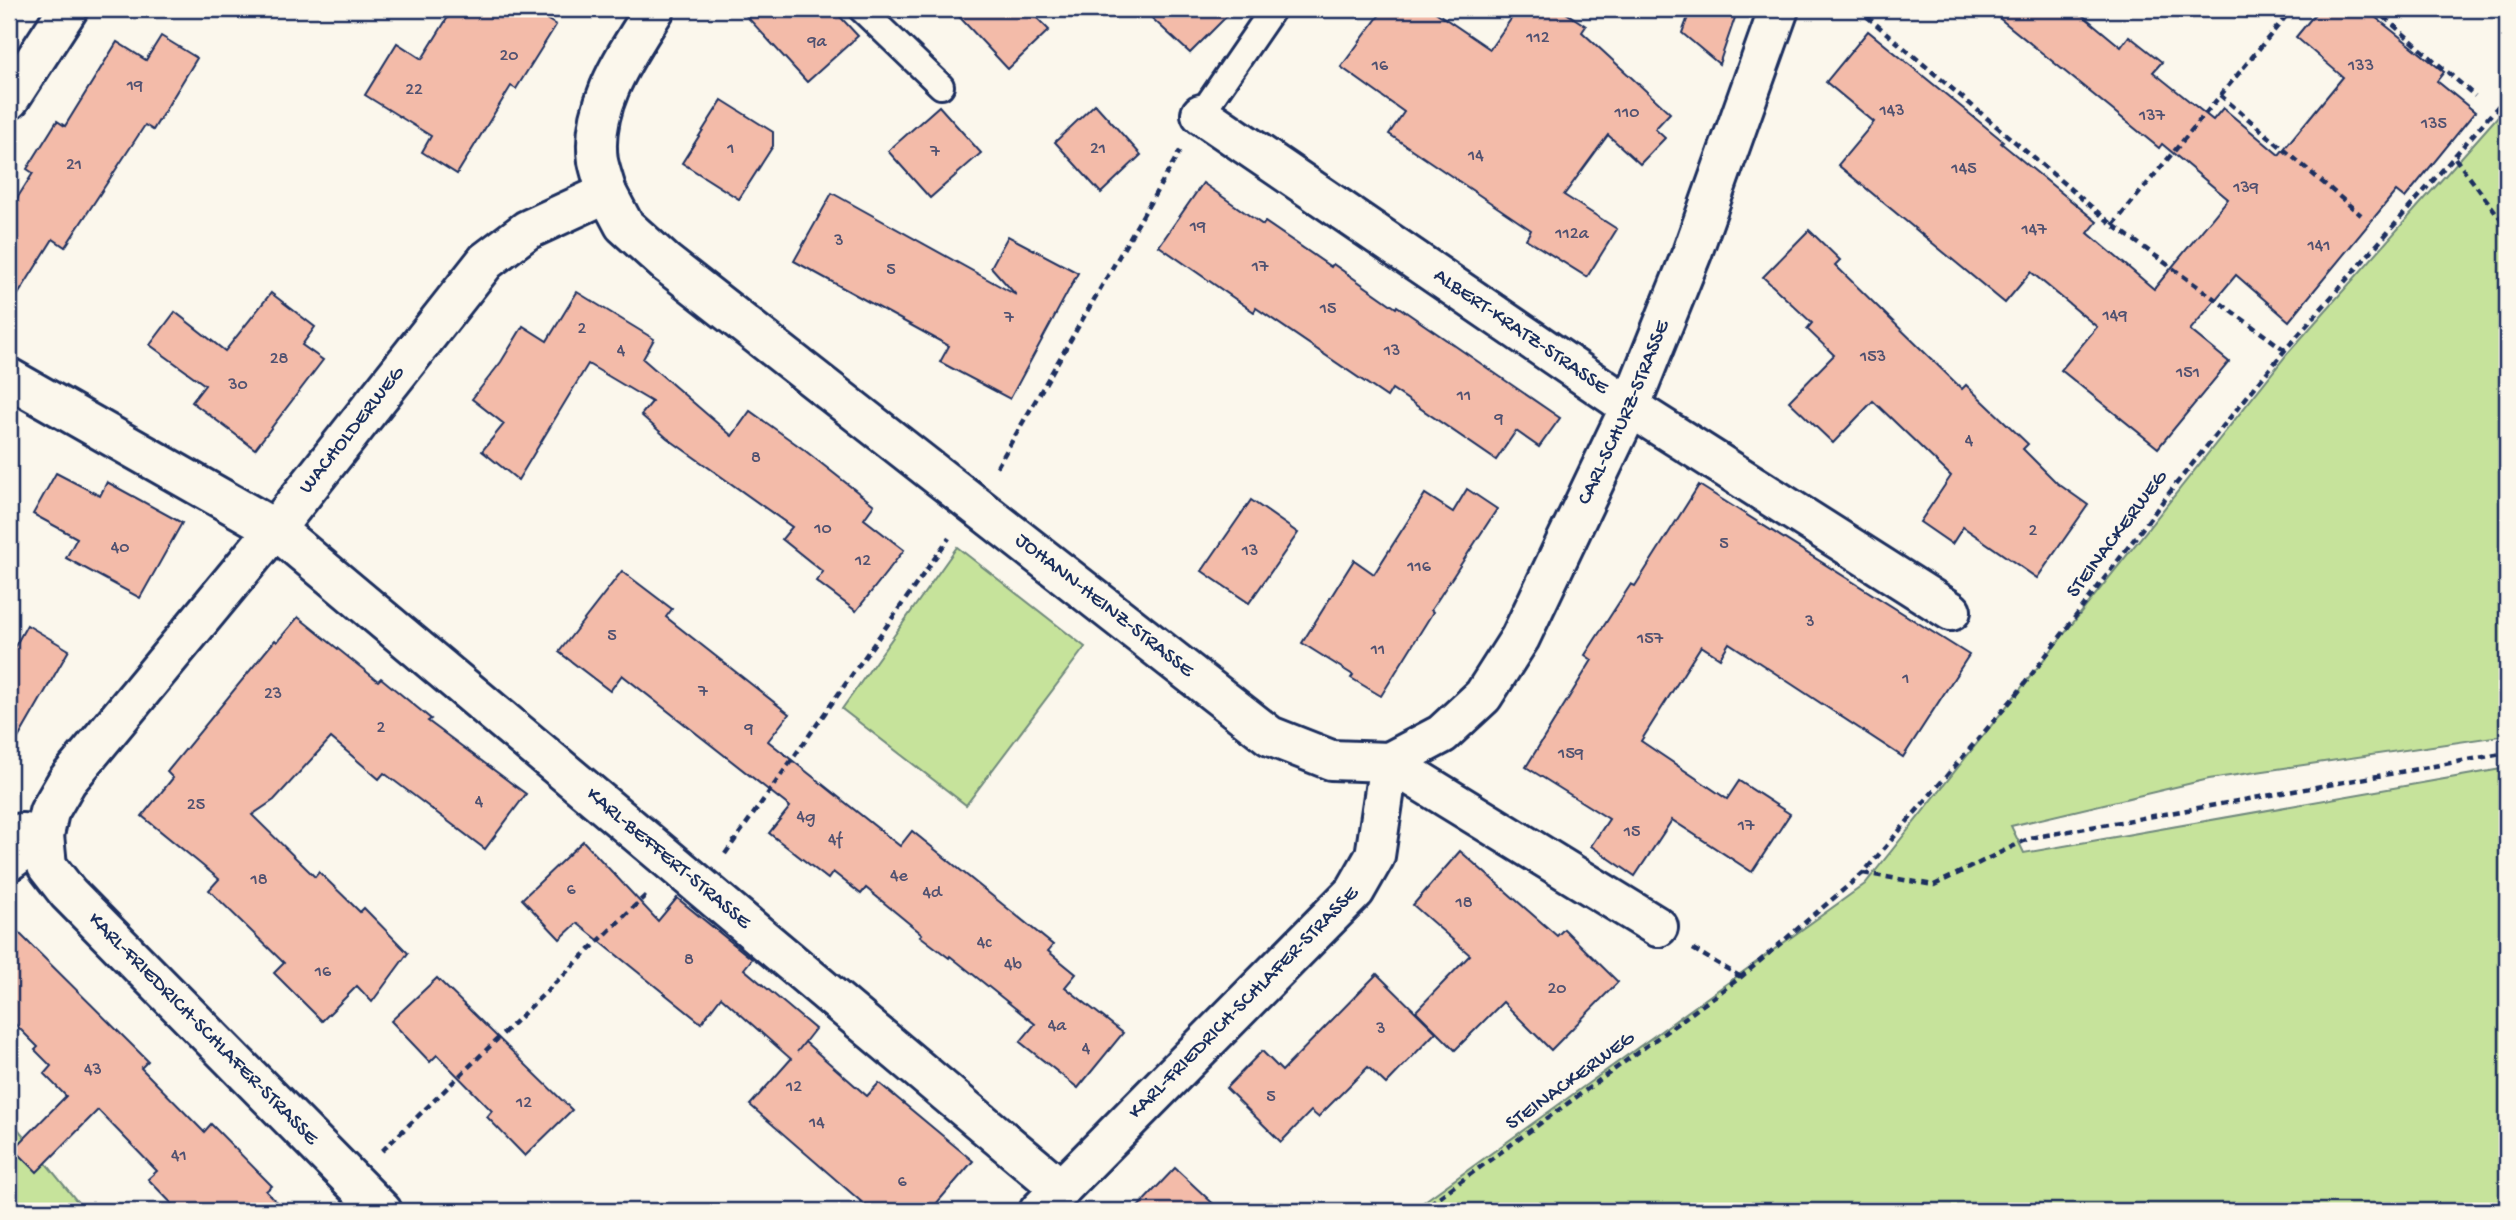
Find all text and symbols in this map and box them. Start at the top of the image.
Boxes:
house number: 112 [1525,28,1550,49]
house number: 9a [806,32,828,53]
house number: 20 [499,46,519,67]
house number: 16 [1371,56,1389,77]
house number: 133 [2347,56,2374,77]
house number: 19 [126,76,143,97]
house number: 22 [405,80,423,101]
house number: 143 [1878,101,1905,122]
house number: 110 [1614,103,1639,124]
house number: 137 [2138,106,2166,127]
house number: 135 [2420,114,2447,135]
house number: 1 [726,139,735,160]
house number: 21 [1090,139,1106,160]
house number: 7 [929,142,940,163]
house number: 14 [1467,146,1484,167]
house number: 21 [66,155,82,176]
house number: 145 [1950,159,1977,180]
house number: 139 [2232,178,2259,199]
house number: 19 [1189,217,1206,238]
house number: 147 [2020,220,2047,241]
house number: 112a [1554,224,1590,245]
house number: 3 [833,231,844,252]
house number: 141 [2306,236,2331,257]
house number: 17 [1251,257,1269,278]
house number: 5 [886,260,896,281]
street label: ALBERT-KRATZ-STRASSE [1428,264,1614,401]
house number: 15 [1319,299,1336,320]
house number: 149 [2102,306,2127,327]
house number: 7 [1003,308,1014,329]
street label: CARL-SCHURZ-STRASSE [1573,316,1676,509]
house number: 2 [578,319,587,340]
house number: 4 [617,341,626,362]
house number: 13 [1383,341,1400,362]
house number: 153 [1859,347,1886,368]
house number: 28 [270,349,288,370]
street label: WACHOLDERWEG [294,361,411,500]
house number: 151 [2175,363,2200,384]
house number: 30 [227,375,248,396]
house number: 11 [1456,386,1471,407]
house number: 9 [1493,409,1504,430]
house number: 4 [1965,431,1974,452]
house number: 8 [751,448,761,469]
street label: STEINACKERWEG [2062,466,2175,604]
house number: 10 [813,519,832,540]
house number: 2 [2029,521,2038,542]
street label: JOHANN-HEINZ-STRASSE [1009,528,1199,684]
house number: 5 [1719,534,1729,555]
house number: 40 [111,538,129,559]
house number: 13 [1241,541,1258,562]
house number: 12 [854,551,871,572]
house number: 116 [1406,557,1432,578]
house number: 3 [1804,612,1815,633]
house number: 5 [607,626,617,647]
house number: 157 [1636,629,1664,650]
house number: 11 [1370,640,1385,661]
house number: 1 [1901,669,1910,690]
house number: 7 [697,682,708,703]
house number: 23 [264,684,282,705]
house number: 2 [377,718,386,739]
house number: 9 [743,719,754,740]
house number: 159 [1557,744,1584,765]
street label: KARL-BEFFERT-STRASSE [581,783,756,936]
house number: 4 [475,792,484,813]
house number: 25 [187,795,205,816]
house number: 4g [797,807,815,828]
house number: 17 [1737,816,1755,837]
house number: 15 [1623,822,1640,843]
house number: 4f [828,830,844,851]
house number: 4e [890,866,909,887]
house number: 18 [249,870,268,891]
house number: 6 [566,880,576,901]
street label: KARL-FRIEDRICH-SCHLAFER-STRASSE [1124,881,1365,1125]
house number: 4d [922,883,943,904]
house number: 18 [1454,893,1473,914]
street label: KARL-FRIEDRICH-SCHLAFER-STRASSE [82,908,324,1152]
house number: 4c [977,933,992,954]
house number: 8 [684,950,694,971]
house number: 4b [1004,955,1023,976]
house number: 16 [314,962,332,983]
house number: 20 [1547,979,1567,1000]
house number: 4a [1048,1016,1067,1037]
house number: 3 [1375,1019,1386,1040]
street label: STEINACKERWEG [1502,1026,1641,1137]
house number: 4 [1082,1039,1091,1060]
house number: 43 [84,1060,102,1081]
house number: 12 [785,1077,802,1098]
house number: 5 [1266,1087,1276,1108]
house number: 12 [515,1093,532,1114]
house number: 14 [808,1113,825,1134]
house number: 41 [171,1146,187,1167]
house number: 6 [897,1172,907,1193]

